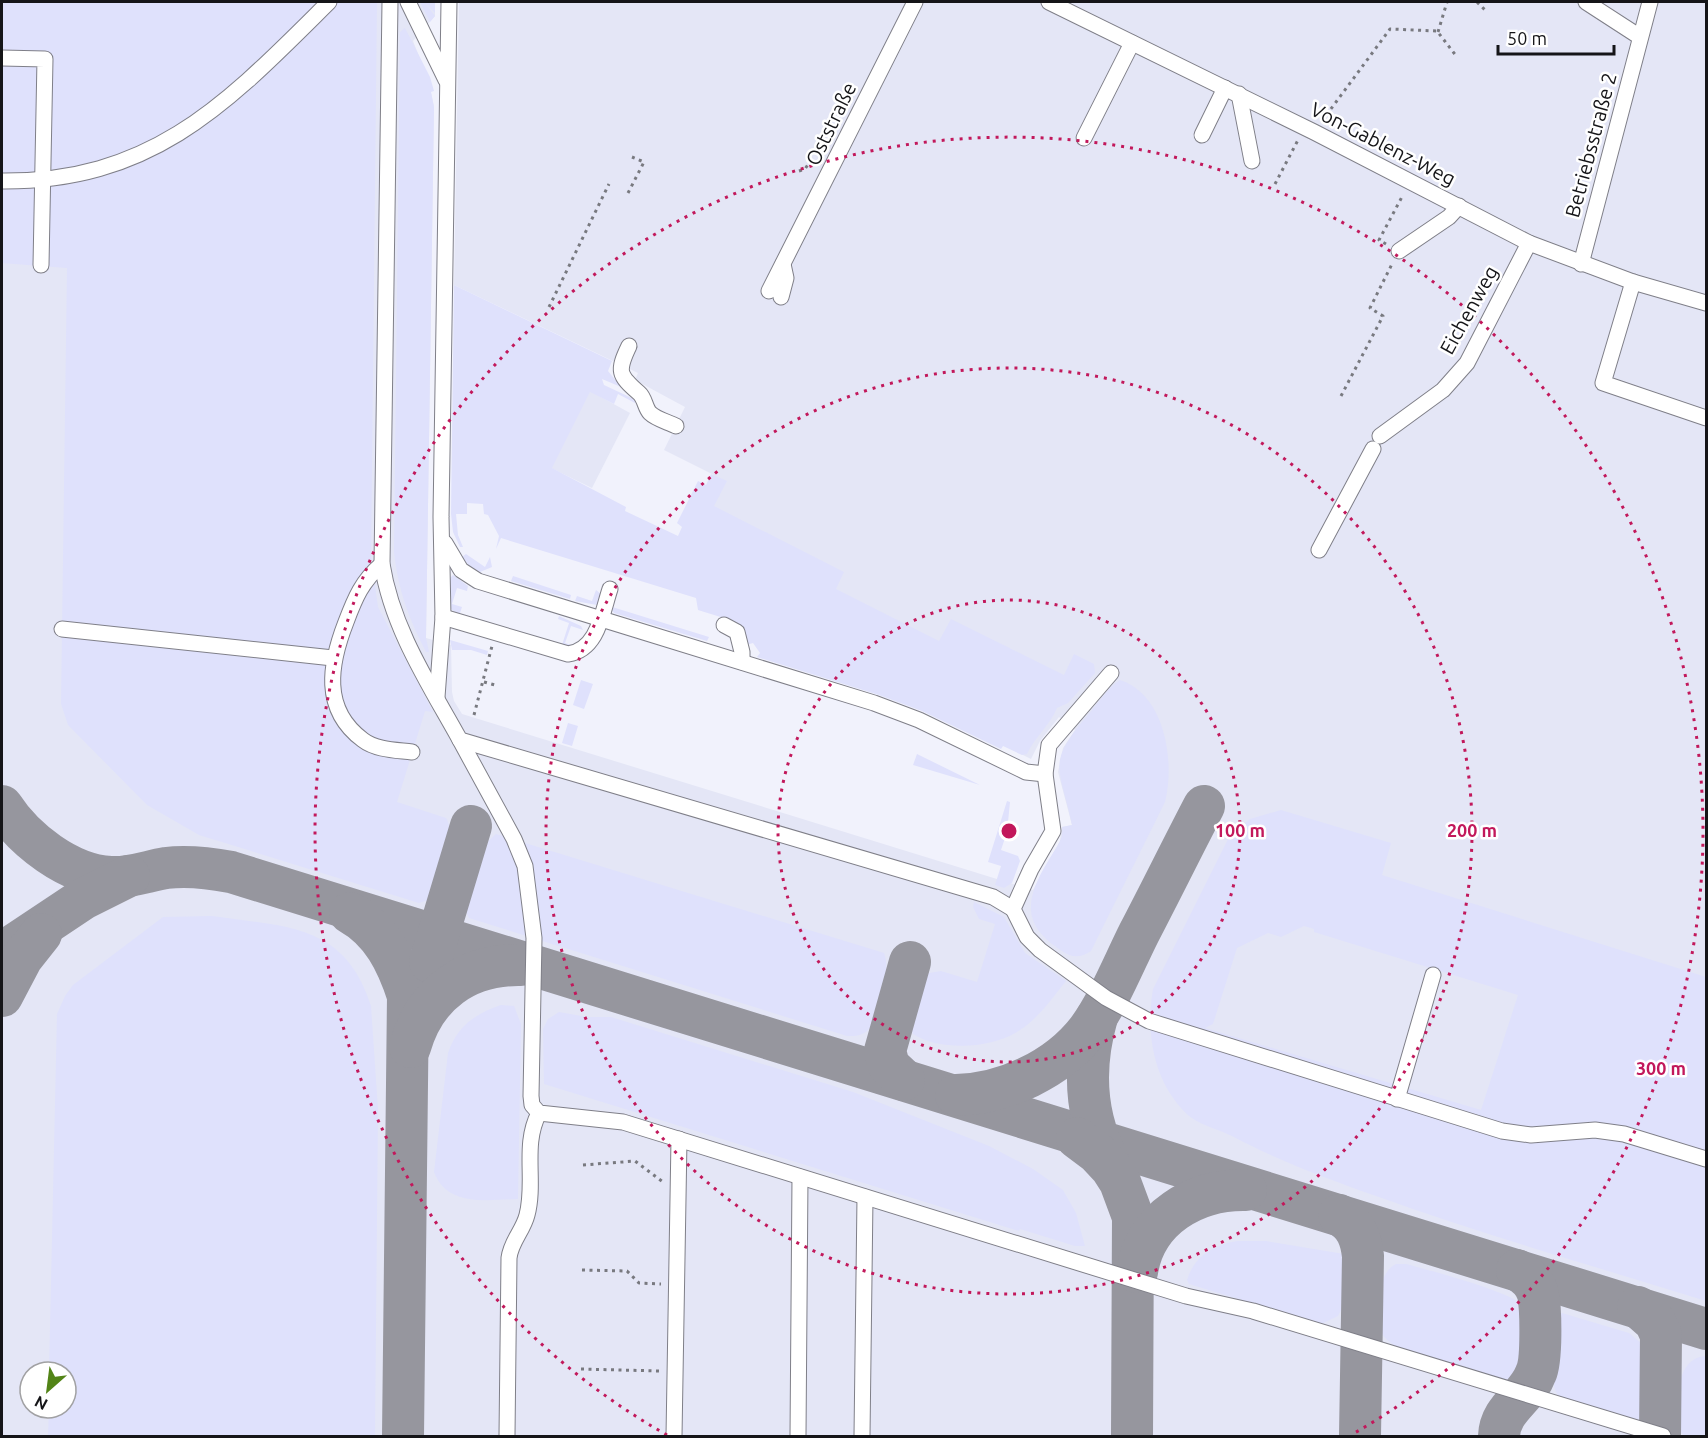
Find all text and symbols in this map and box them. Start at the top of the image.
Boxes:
scale bar [1498,18,1614,56]
text: 50 m [1507,28,1547,48]
street label: Betriebsstraße 2 [1560,70,1621,220]
street label: Oststraße [801,78,861,169]
street label: Von-Gablenz-Weg [1307,97,1460,190]
street label: Eichenweg [1435,262,1502,358]
text: 100 m [1215,820,1265,840]
text: 200 m [1447,820,1497,840]
centre of rings [999,821,1019,841]
text: 300 m [1636,1058,1686,1078]
north arrow [18,1360,78,1420]
text: N [31,1392,50,1414]

